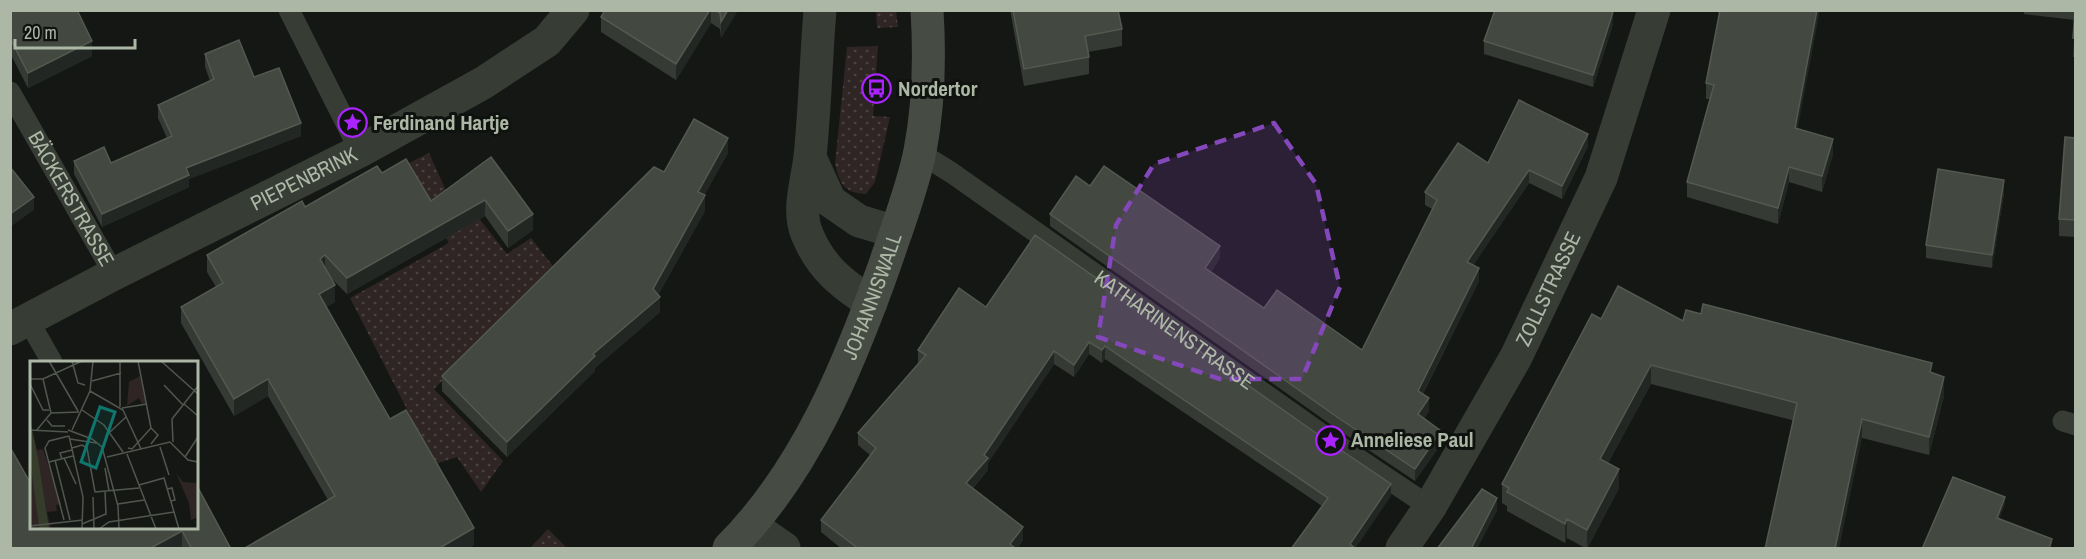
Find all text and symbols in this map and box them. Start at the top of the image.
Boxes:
scale bar [15,12,135,50]
text: 20 m [24,20,57,45]
bus stop icon: Nordertor [861,73,893,105]
place label: Nordertor [898,74,978,103]
place icon: Ferdinand Hartje [336,107,368,139]
place label: Ferdinand Hartje [373,108,509,137]
street label: BÄCKERSTRASSE [21,126,122,271]
street label: PIEPENBRINK [245,139,362,217]
street label: ZOLLSTRASSE [1508,227,1588,351]
street label: JOHANNISWALL [835,228,909,364]
street label: KATHARINENSTRASSE [1089,263,1261,396]
inset map [30,361,198,529]
place icon: Anneliese Paul [1314,424,1346,456]
place label: Anneliese Paul [1351,425,1474,454]

